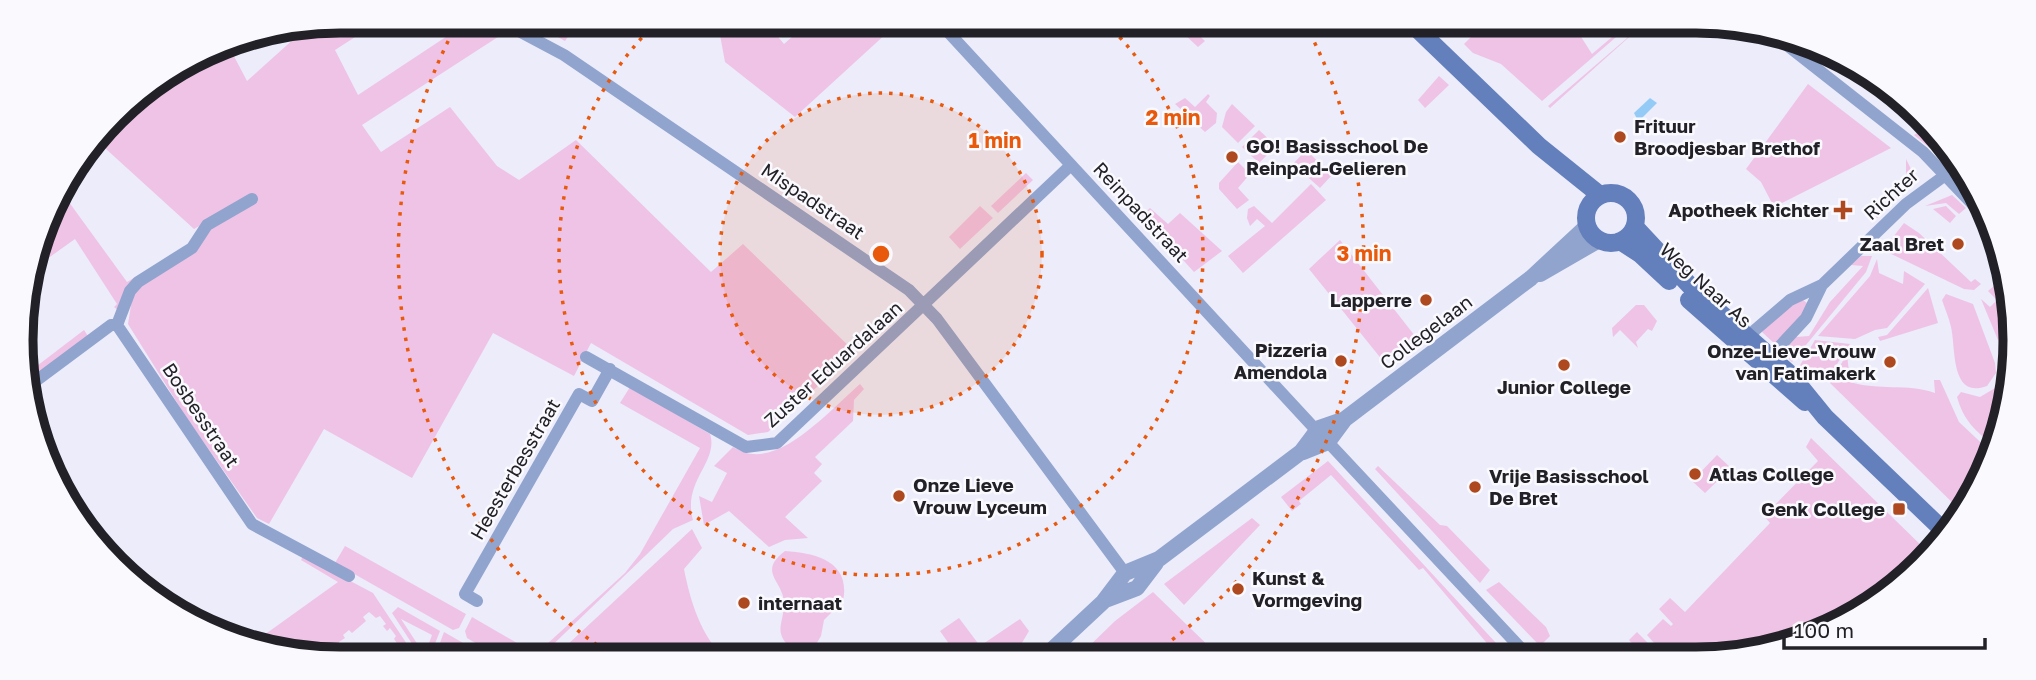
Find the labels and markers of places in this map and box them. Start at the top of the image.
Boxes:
place label: Frituur Broodjesbar Brethof [1634,114,1820,159]
marker: Frituur Broodjesbar Brethof [1612,129,1628,145]
place label: GO! Basisschool De Reinpad-Gelieren [1246,134,1428,179]
marker: GO! Basisschool De Reinpad-Gelieren [1224,149,1240,165]
place label: Apotheek Richter [1668,198,1830,221]
marker: Apotheek Richter [1835,202,1851,218]
place label: Zaal Bret [1860,232,1944,255]
marker: Zaal Bret [1950,236,1966,252]
centre of rings [869,242,893,266]
place label: Lapperre [1330,288,1412,311]
marker: Lapperre [1418,292,1434,308]
place label: Pizzeria Amendola [1234,338,1327,383]
place label: Onze-Lieve-Vrouw van Fatimakerk [1707,339,1876,384]
marker: Pizzeria Amendola [1333,353,1349,369]
marker: Onze-Lieve-Vrouw van Fatimakerk [1882,354,1898,370]
marker: Junior College [1556,357,1572,373]
place label: Junior College [1497,375,1631,398]
place label: Atlas College [1709,462,1834,485]
place label: Vrije Basisschool De Bret [1489,464,1649,509]
marker: Atlas College [1687,466,1703,482]
place label: Onze Lieve Vrouw Lyceum [913,473,1047,518]
marker: Vrije Basisschool De Bret [1467,479,1483,495]
marker: Onze Lieve Vrouw Lyceum [891,488,907,504]
place label: Genk College [1761,497,1885,520]
marker: Genk College [1891,501,1907,517]
place label: Kunst & Vormgeving [1252,566,1362,611]
marker: Kunst & Vormgeving [1230,581,1246,597]
place label: internaat [758,591,842,614]
marker: internaat [736,595,752,611]

